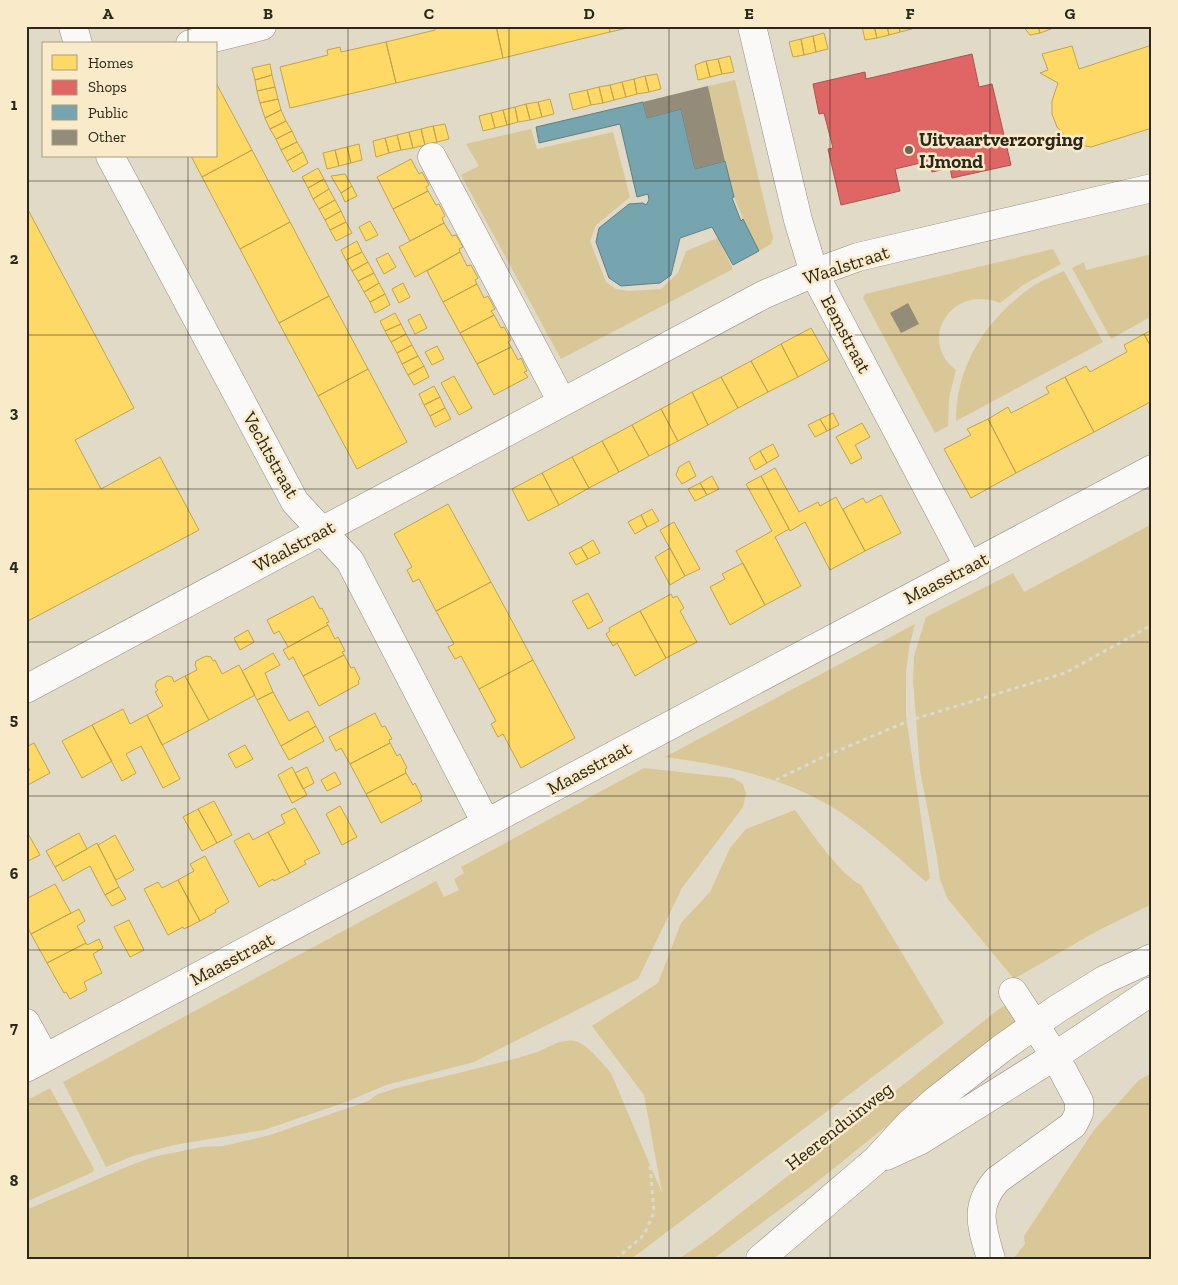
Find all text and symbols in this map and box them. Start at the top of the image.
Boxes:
text: A [103,4,114,23]
text: B [263,4,273,23]
text: C [424,4,434,23]
text: D [583,4,595,23]
text: E [744,4,754,23]
text: F [905,4,915,23]
text: G [1065,4,1076,23]
legend [42,42,218,158]
text: Homes [88,54,133,72]
text: Shops [88,78,127,96]
text: 1 [11,95,18,114]
text: Public [88,104,128,122]
text: Other [88,128,126,146]
place label: Uitvaartverzorging IJmond [919,128,1084,173]
marker: Uitvaartverzorging IJmond [903,144,915,156]
street label: Waalstraat [800,240,892,290]
text: 2 [10,249,19,268]
street label: Eemstraat [816,291,876,377]
text: 3 [10,403,19,422]
street label: Vechtstraat [237,407,304,502]
street label: Waalstraat [249,515,339,577]
street label: Maasstraat [900,547,992,609]
text: 4 [9,556,19,575]
text: 5 [10,710,18,729]
street label: Maasstraat [543,736,635,800]
text: 6 [10,864,19,883]
street label: Maasstraat [186,927,278,991]
text: 7 [10,1018,18,1037]
street label: Heerenduinweg [781,1077,898,1175]
text: 8 [10,1171,19,1190]

